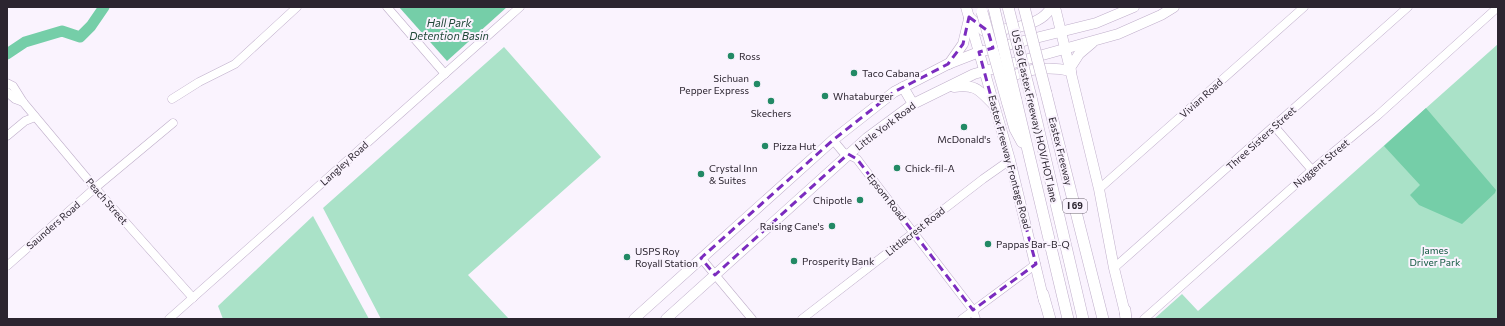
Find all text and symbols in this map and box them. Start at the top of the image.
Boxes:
water label: Hall Park Detention Basin [409,16,489,42]
street label: US 59 (Eastex Freeway) HOV/HOT lane [1009,29,1061,203]
place label: Ross [739,50,761,62]
marker: Ross [726,51,736,61]
place label: Taco Cabana [862,67,920,79]
marker: Taco Cabana [849,68,859,78]
place label: Sichuan Pepper Express [679,72,749,96]
street label: Vivian Road [1177,76,1225,120]
marker: Sichuan Pepper Express [752,79,762,89]
place label: Whataburger [833,90,894,102]
marker: Whataburger [820,91,830,101]
street label: Eastex Freeway Frontage Road [986,94,1034,231]
marker: Skechers [766,96,776,106]
street label: Little York Road [852,99,918,153]
street label: Three Sisters Street [1224,104,1298,172]
place label: Skechers [751,107,792,119]
street label: Eastex Freeway [1047,115,1075,187]
marker: McDonald's [959,122,969,132]
place label: McDonald's [937,133,991,145]
street label: Nuggent Street [1291,136,1351,190]
street label: Langley Road [318,138,371,188]
place label: Pizza Hut [773,140,816,152]
marker: Pizza Hut [760,141,770,151]
place label: Crystal Inn & Suites [709,162,758,186]
place label: Chick-fil-A [905,162,955,174]
marker: Chick-fil-A [892,163,902,173]
marker: Crystal Inn & Suites [696,169,706,179]
street label: Epsom Road [865,171,909,223]
street label: Peach Street [84,175,130,227]
place label: Chipotle [813,194,852,206]
marker: Chipotle [855,195,865,205]
street label: Saunders Road [24,198,82,252]
road number: I 69 [1063,199,1087,213]
street label: Littlecrest Road [883,204,947,258]
place label: Raising Cane's [760,220,824,232]
marker: Raising Cane's [827,221,837,231]
place label: Pappas Bar-B-Q [996,238,1070,250]
marker: Pappas Bar-B-Q [983,239,993,249]
park label: James Driver Park [1410,244,1461,268]
place label: USPS Roy Royall Station [635,245,698,269]
marker: USPS Roy Royall Station [622,252,632,262]
place label: Prosperity Bank [802,255,875,267]
marker: Prosperity Bank [789,256,799,266]

